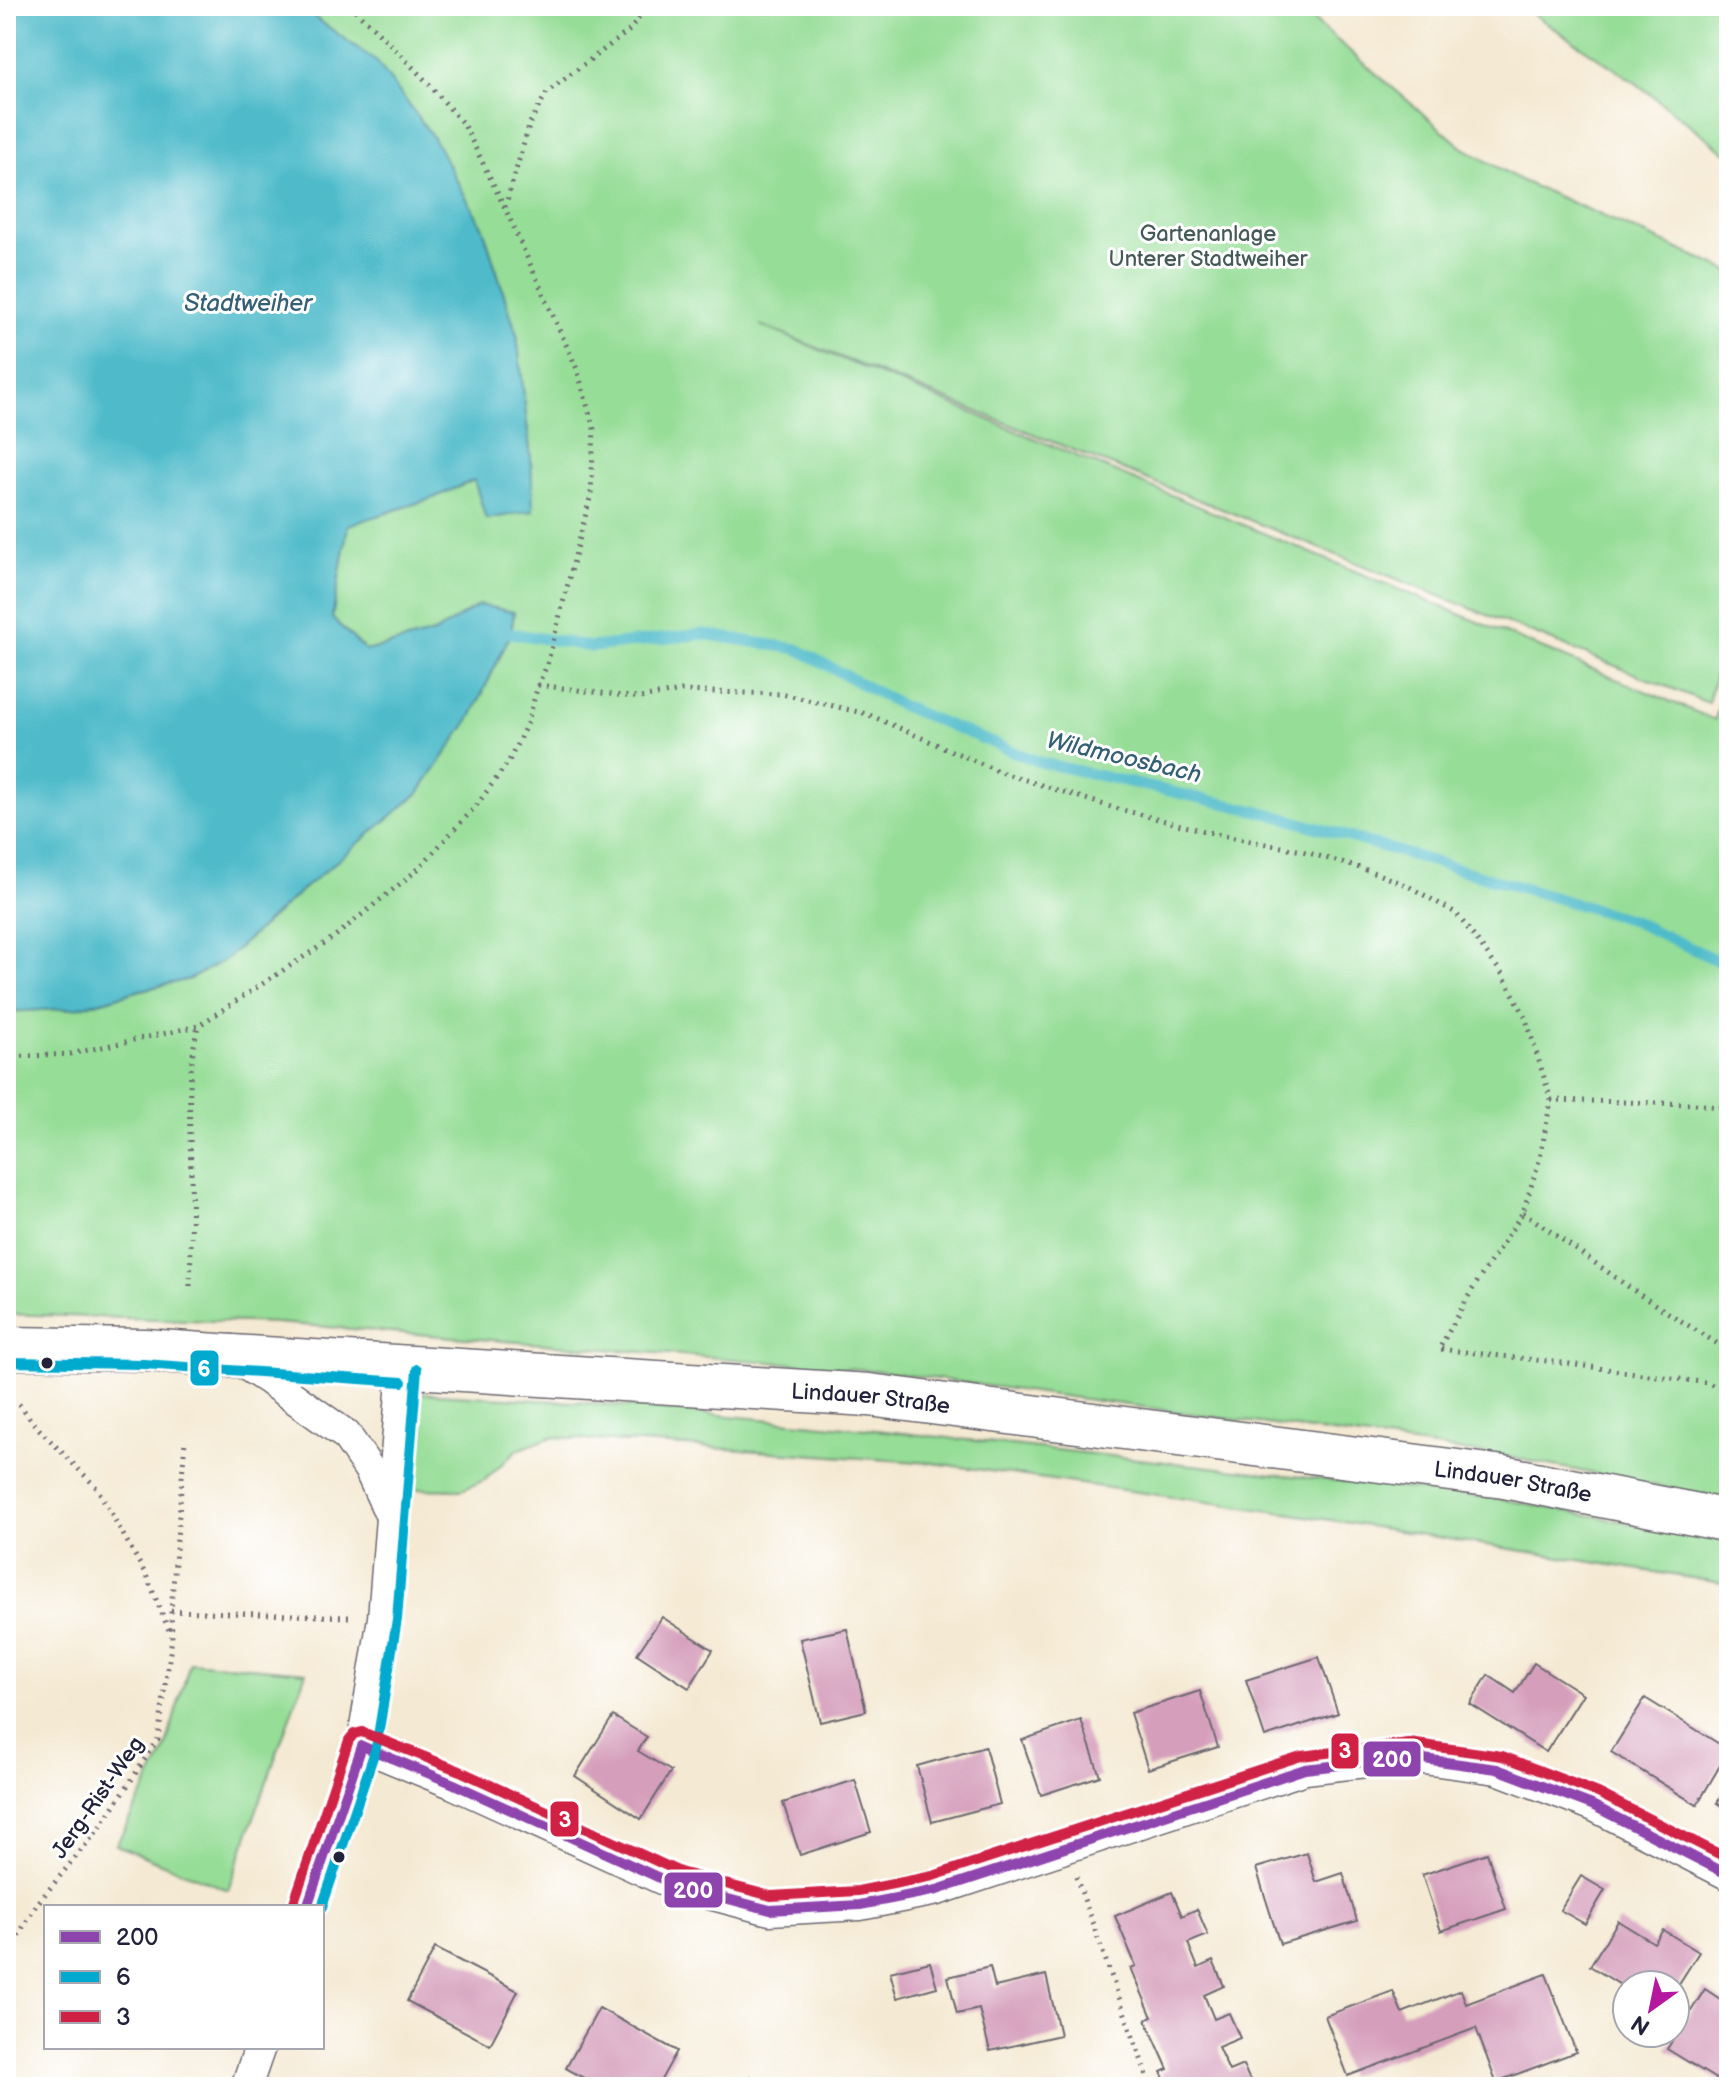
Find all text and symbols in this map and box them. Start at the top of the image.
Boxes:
park label: Gartenanlage Unterer Stadtweiher [1109,221,1308,273]
water label: Stadtweiher [184,289,314,318]
water label: Wildmoosbach [1044,726,1204,789]
line badge: 6 [189,1349,220,1387]
unlabelled marker [39,1355,55,1371]
text: 6 [197,1356,211,1383]
street label: Lindauer Straße [790,1378,951,1420]
street label: Lindauer Straße [1432,1456,1594,1509]
street label: Jerg-Rist-Weg [46,1732,150,1864]
line badge: 3 [1330,1732,1360,1770]
text: 3 [1339,1738,1352,1765]
line badge: 200 [1362,1740,1422,1778]
text: 200 [1372,1747,1412,1774]
line badge: 3 [549,1800,580,1838]
text: 3 [559,1807,572,1834]
unlabelled marker [331,1849,347,1865]
line badge: 200 [663,1871,724,1909]
text: 200 [673,1878,713,1905]
legend [44,1905,324,2049]
text: 200 [116,1923,158,1952]
text: 6 [116,1963,131,1992]
north arrow [1611,1969,1691,2049]
text: 3 [116,2003,131,2032]
text: N [1627,2009,1655,2040]

